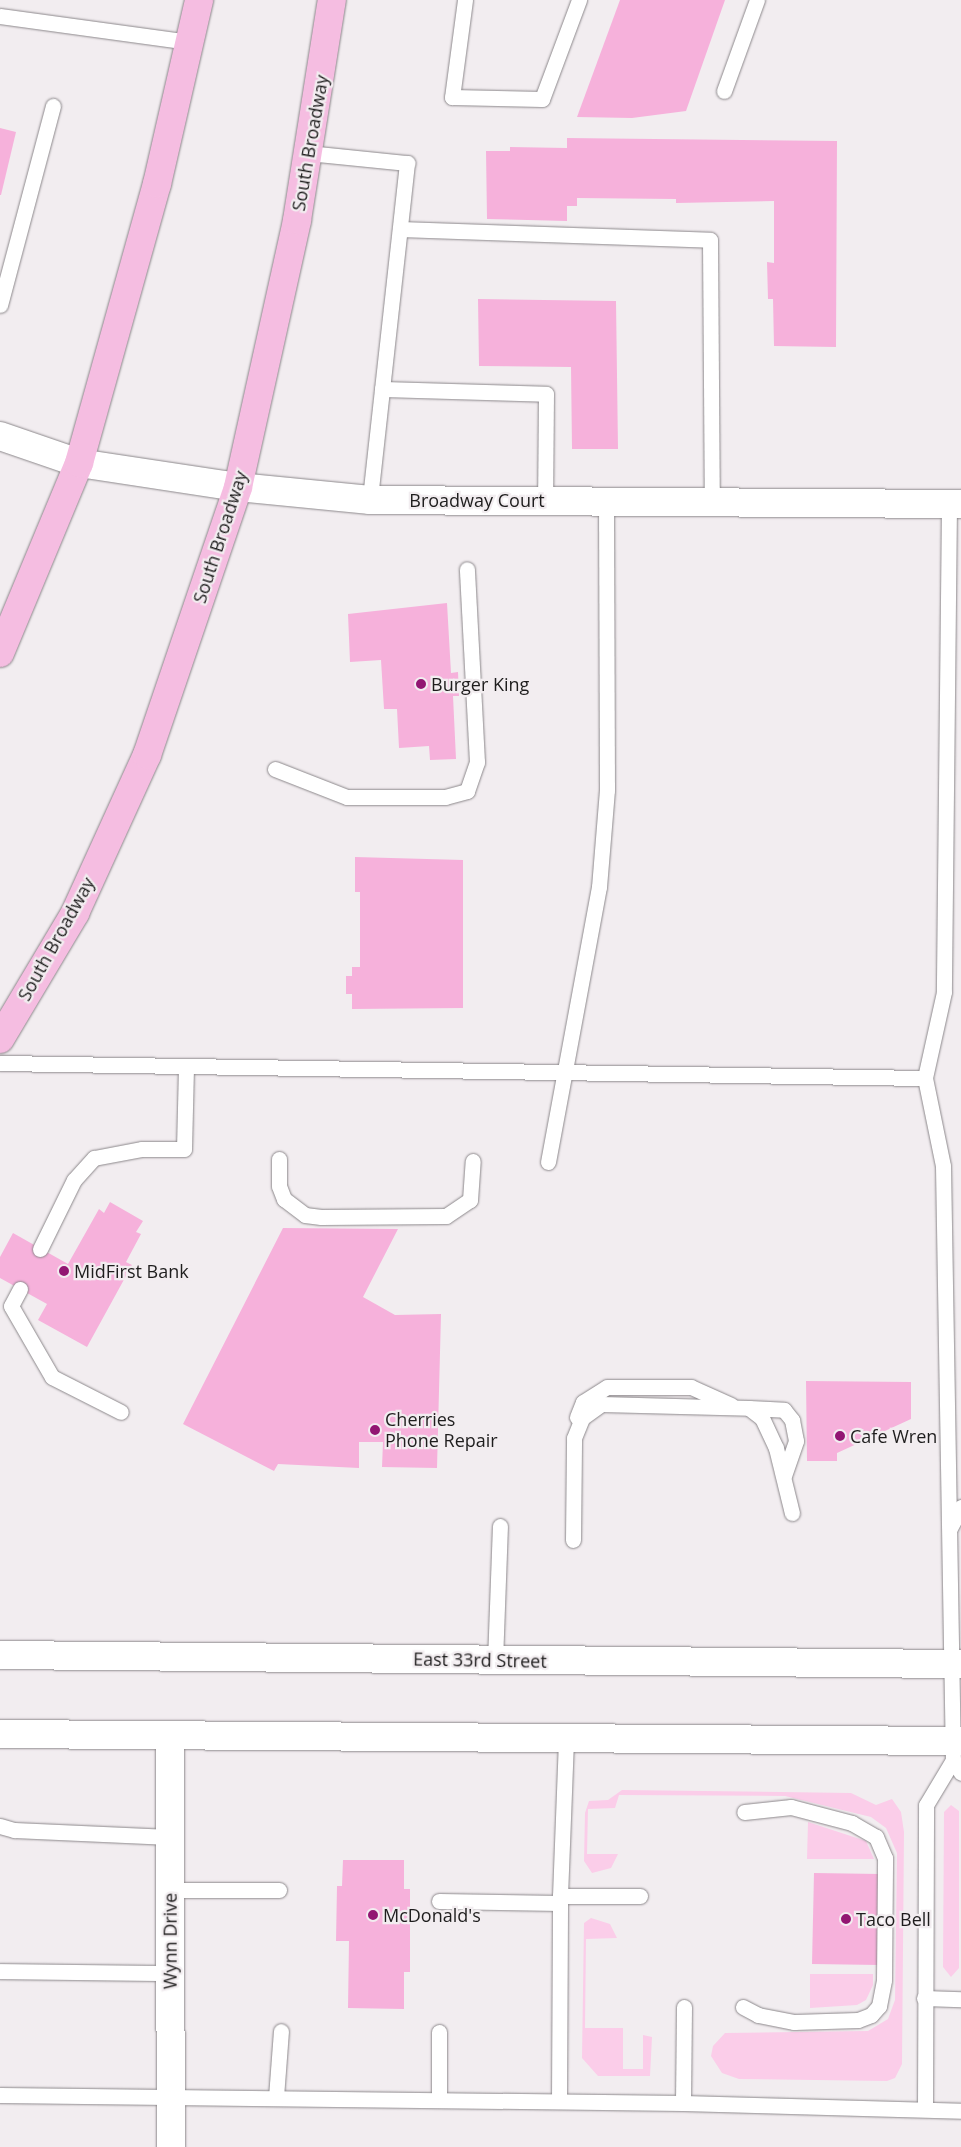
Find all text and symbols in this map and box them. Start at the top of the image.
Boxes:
street label: South Broadway [287,73,333,213]
street label: South Broadway [188,468,252,606]
street label: Broadway Court [409,489,545,511]
place label: Burger King [431,673,529,695]
marker: Burger King [415,678,427,690]
street label: South Broadway [13,874,99,1004]
place label: MidFirst Bank [74,1260,189,1282]
marker: MidFirst Bank [58,1265,70,1277]
place label: Cherries Phone Repair [385,1409,498,1452]
marker: Cherries Phone Repair [369,1424,381,1436]
place label: Cafe Wren [850,1425,937,1447]
marker: Cafe Wren [834,1430,846,1442]
street label: East 33rd Street [413,1648,547,1672]
street label: Wynn Drive [159,1893,181,1989]
place label: McDonald's [383,1904,481,1926]
place label: Taco Bell [856,1908,931,1930]
marker: McDonald's [367,1909,379,1921]
marker: Taco Bell [840,1913,852,1925]

